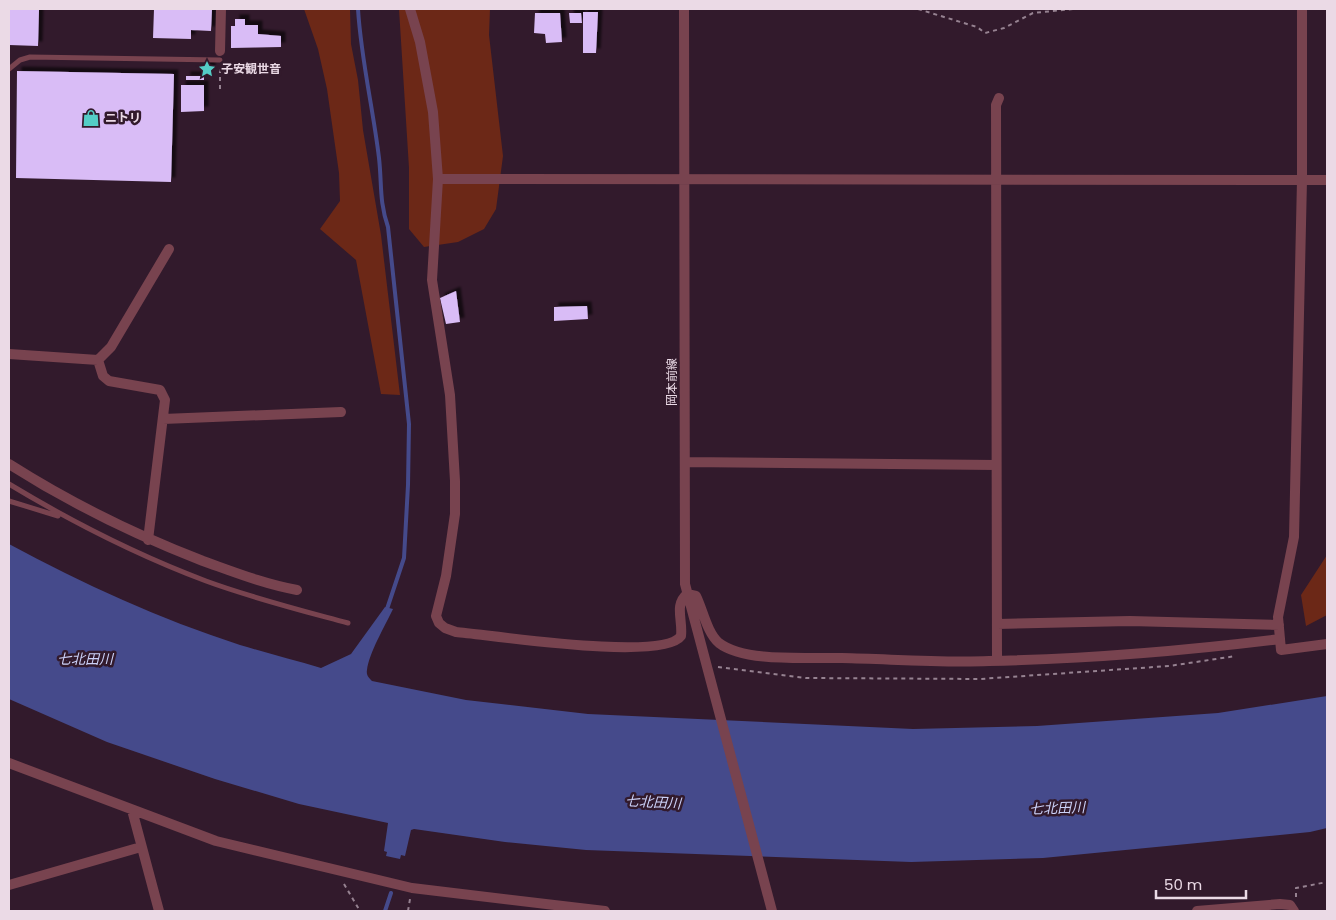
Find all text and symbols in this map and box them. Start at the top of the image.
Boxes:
place icon: 子安観世音 [197,59,217,79]
place label: 子安観世音 [221,60,281,77]
shop icon: ニトリ [81,108,101,128]
place label: ニトリ [105,109,141,126]
street label: 岡本前線 [663,358,680,406]
water label: 七北田川 [57,649,115,669]
water label: 七北田川 [625,791,683,814]
water label: 七北田川 [1029,797,1087,819]
scale bar [1156,868,1246,900]
text: 50 m [1164,874,1202,895]

